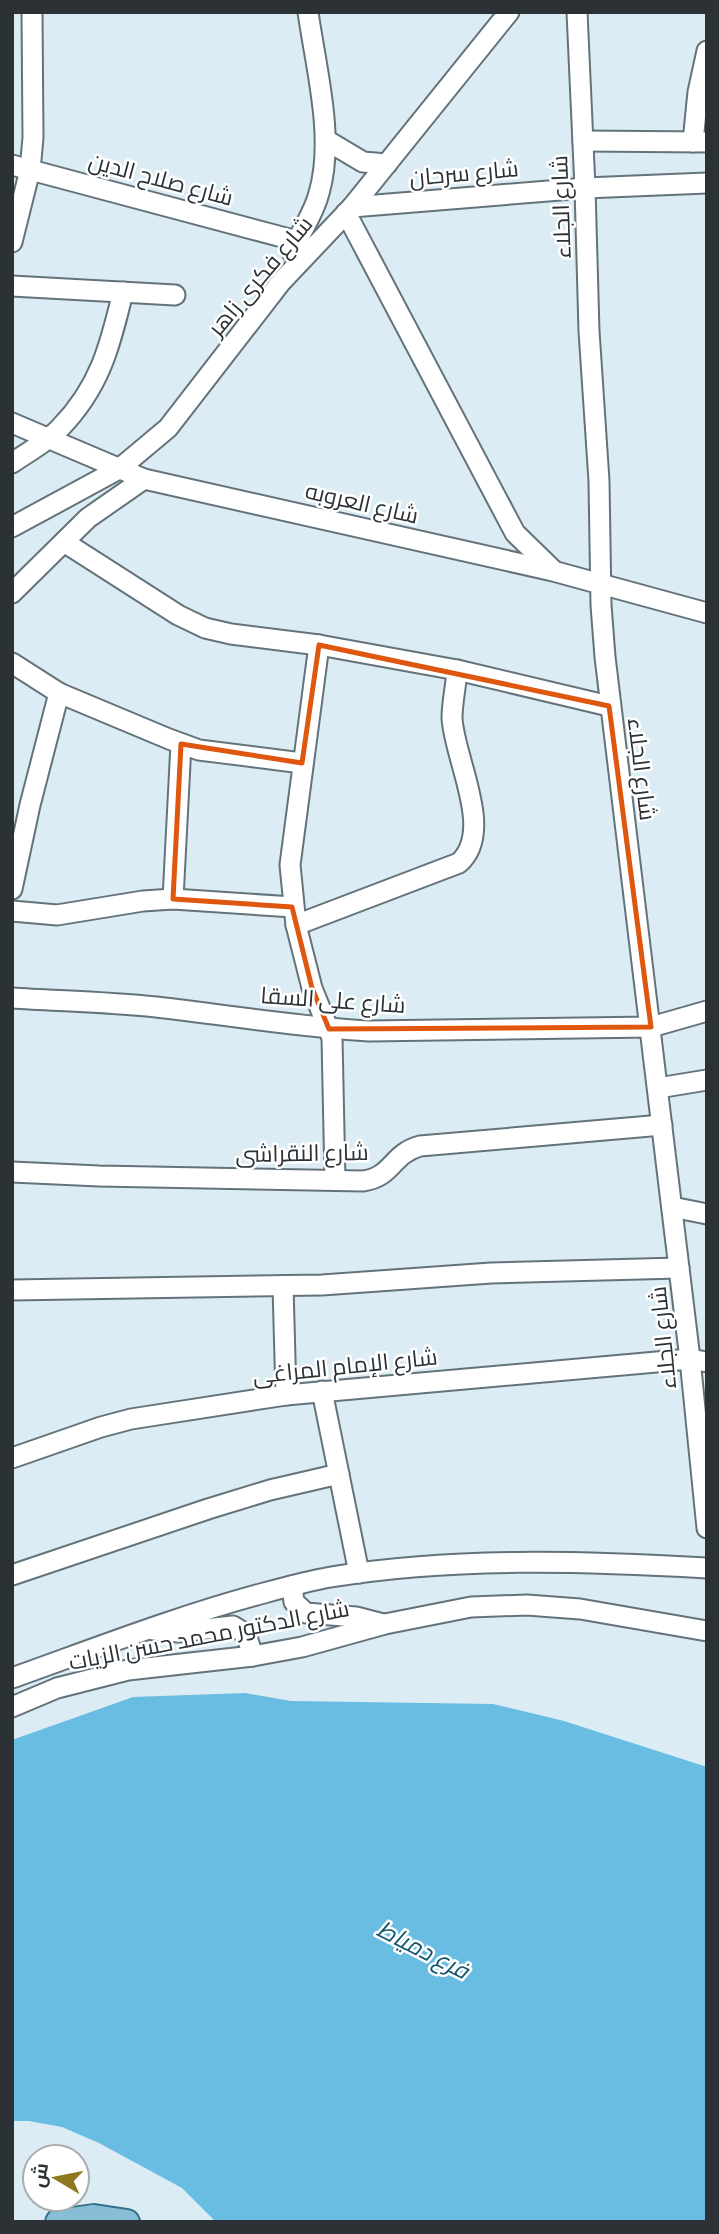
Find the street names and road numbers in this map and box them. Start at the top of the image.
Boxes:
street label: شارع صلاح الدين [85,143,237,214]
street label: شارع سرحان [408,151,520,194]
street label: شارع الجلاء [542,155,579,259]
street label: شارع فكرى زاهر [198,208,320,344]
street label: شارع العروبه [302,473,422,532]
street label: شارع الجلاء [620,716,665,822]
street label: شارع على السقا [259,978,407,1021]
street label: شارع النقراشى [235,1135,369,1170]
street label: شارع الجلاء [641,1285,684,1391]
street label: شارع الإمام المراغى [251,1339,439,1392]
street label: شارع الدكتور محمد حسن الزيات [66,1591,352,1678]

